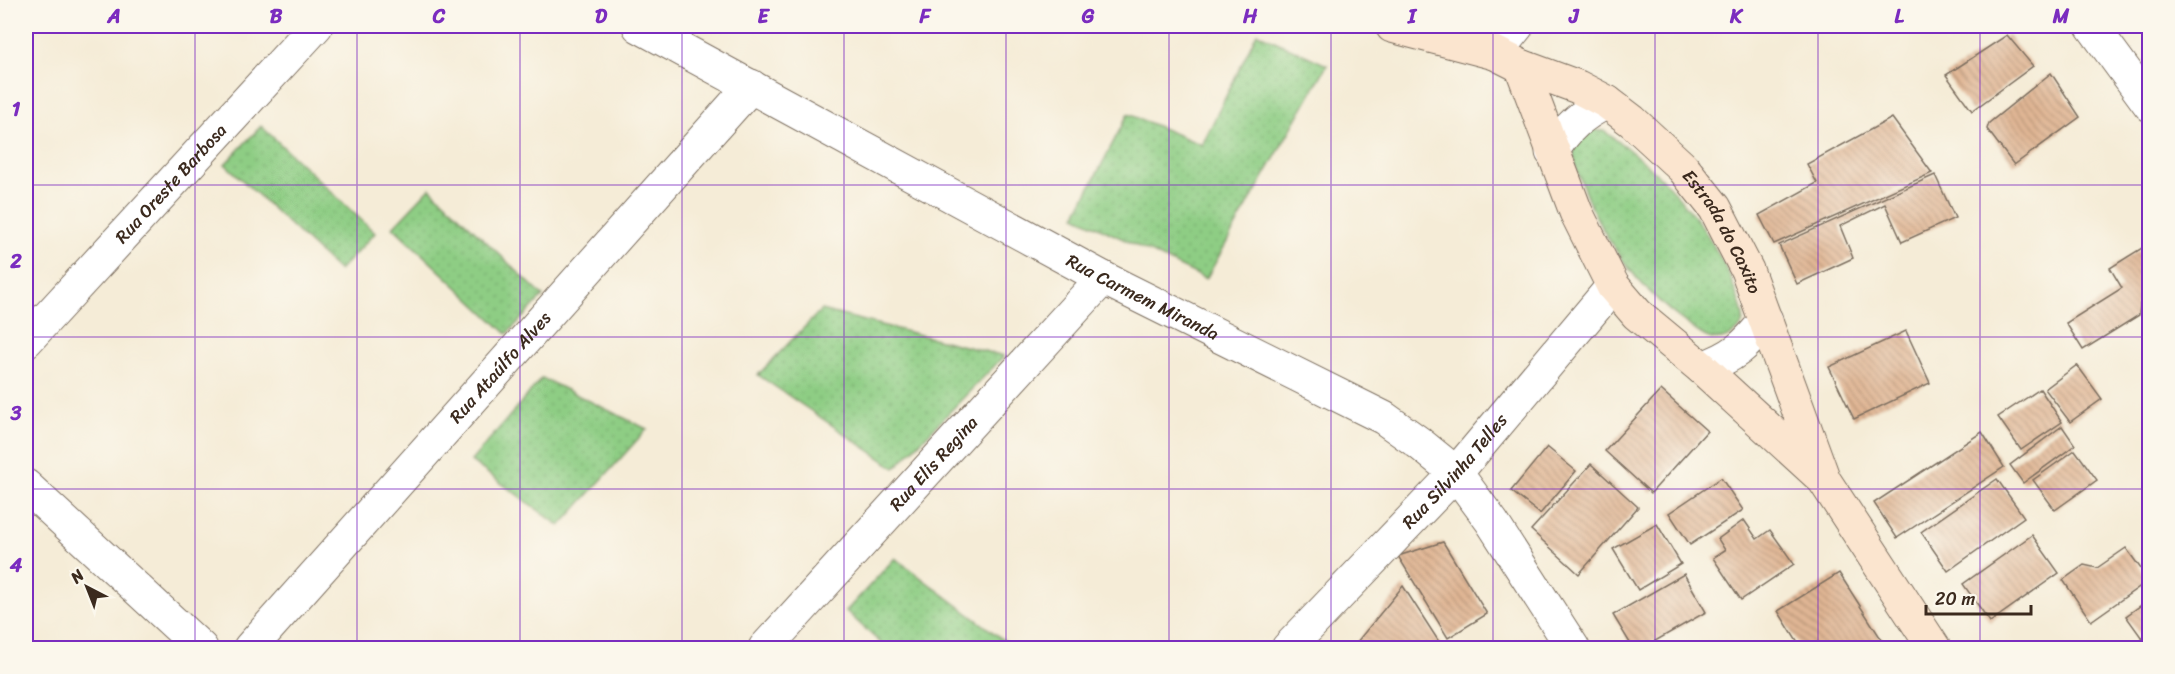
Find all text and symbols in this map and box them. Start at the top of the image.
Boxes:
text: A [106,0,121,34]
text: B [270,0,283,34]
text: C [432,0,446,34]
text: D [595,0,608,34]
text: E [757,0,770,34]
text: F [919,0,932,34]
text: G [1081,0,1095,34]
text: H [1242,0,1258,34]
text: I [1407,0,1418,34]
text: J [1568,0,1580,34]
text: K [1729,0,1744,34]
text: L [1894,0,1904,34]
text: M [2052,0,2070,34]
text: 1 [12,92,21,127]
street label: Rua Oreste Barbosa [107,116,235,251]
street label: Estrada do Caxito [1674,162,1770,298]
text: 2 [9,244,22,279]
street label: Rua Carmem Miranda [1060,245,1225,349]
street label: Rua Ataúlfo Alves [441,303,560,431]
text: 3 [10,396,22,431]
street label: Rua Silvinha Telles [1394,406,1516,537]
street label: Rua Elis Regina [881,408,986,519]
text: 4 [9,548,23,583]
north arrow [57,557,117,617]
text: N [63,561,92,591]
scale bar [1926,578,2031,616]
text: 20 m [1935,583,1975,615]

